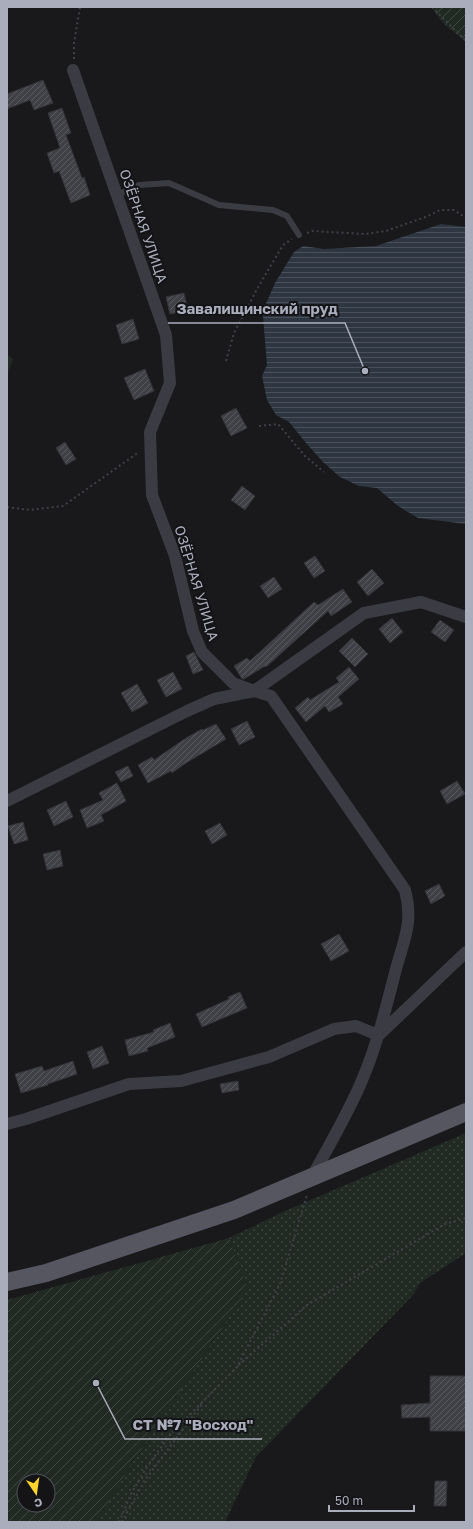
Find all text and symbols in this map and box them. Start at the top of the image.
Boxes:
street label: ОЗЁРНАЯ УЛИЦА [116,167,172,286]
callout: Завалищинский пруд [168,296,345,323]
text: Завалищинский пруд [176,299,338,317]
street label: ОЗЁРНАЯ УЛИЦА [171,523,223,643]
callout: СТ №7 "Восход" [125,1412,262,1439]
text: СТ №7 "Восход" [132,1415,254,1433]
north arrow [16,1473,56,1513]
scale bar [329,1487,414,1513]
text: 50 m [335,1493,363,1508]
text: С [33,1496,44,1510]

